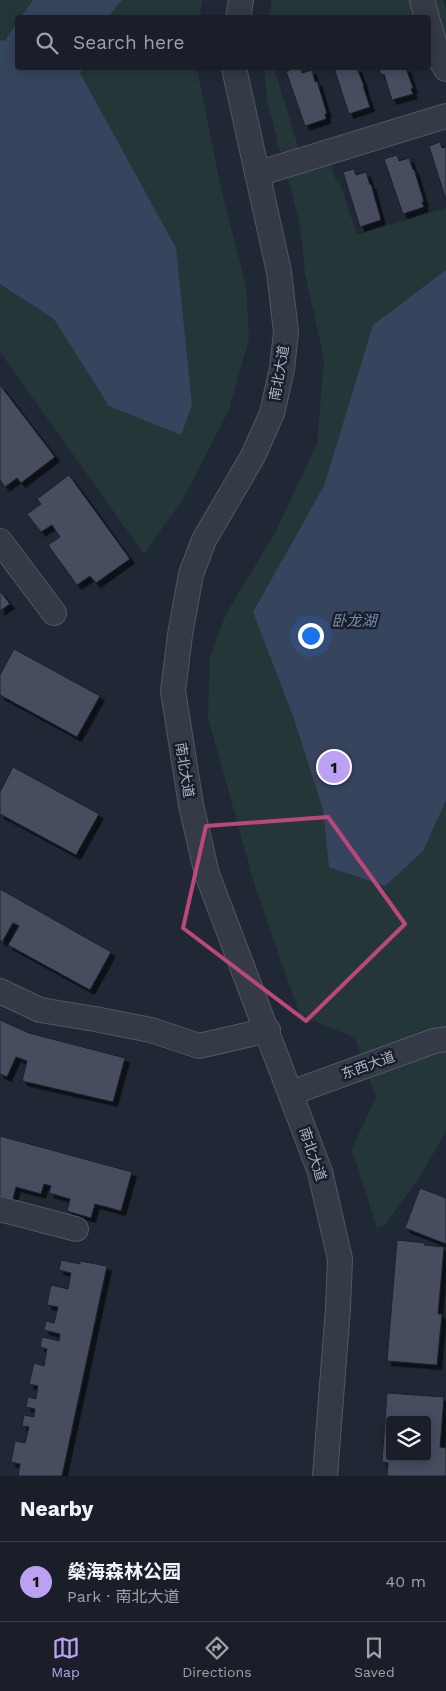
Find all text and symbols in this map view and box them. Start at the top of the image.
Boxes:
search box [15,15,431,70]
icon: search [33,29,61,57]
text: Search here [73,31,184,54]
street label: 南北大道 [266,344,292,402]
water label: 卧龙湖 [331,612,378,630]
your location [298,623,324,649]
street label: 南北大道 [173,741,197,799]
pin: 1 [318,748,350,786]
street label: 东西大道 [339,1048,397,1082]
street label: 南北大道 [296,1125,330,1183]
map controls [386,1416,431,1461]
button: layers [386,1416,431,1461]
text: Nearby [20,1496,93,1521]
text: 燊海森林公园 [67,1560,181,1583]
text: 1 [33,1572,39,1591]
text: 40 m [386,1572,426,1591]
text: Park · 南北大道 [67,1587,180,1606]
tab: Map [51,1634,80,1680]
tab: Directions [182,1634,252,1680]
tab: Saved [354,1634,395,1680]

